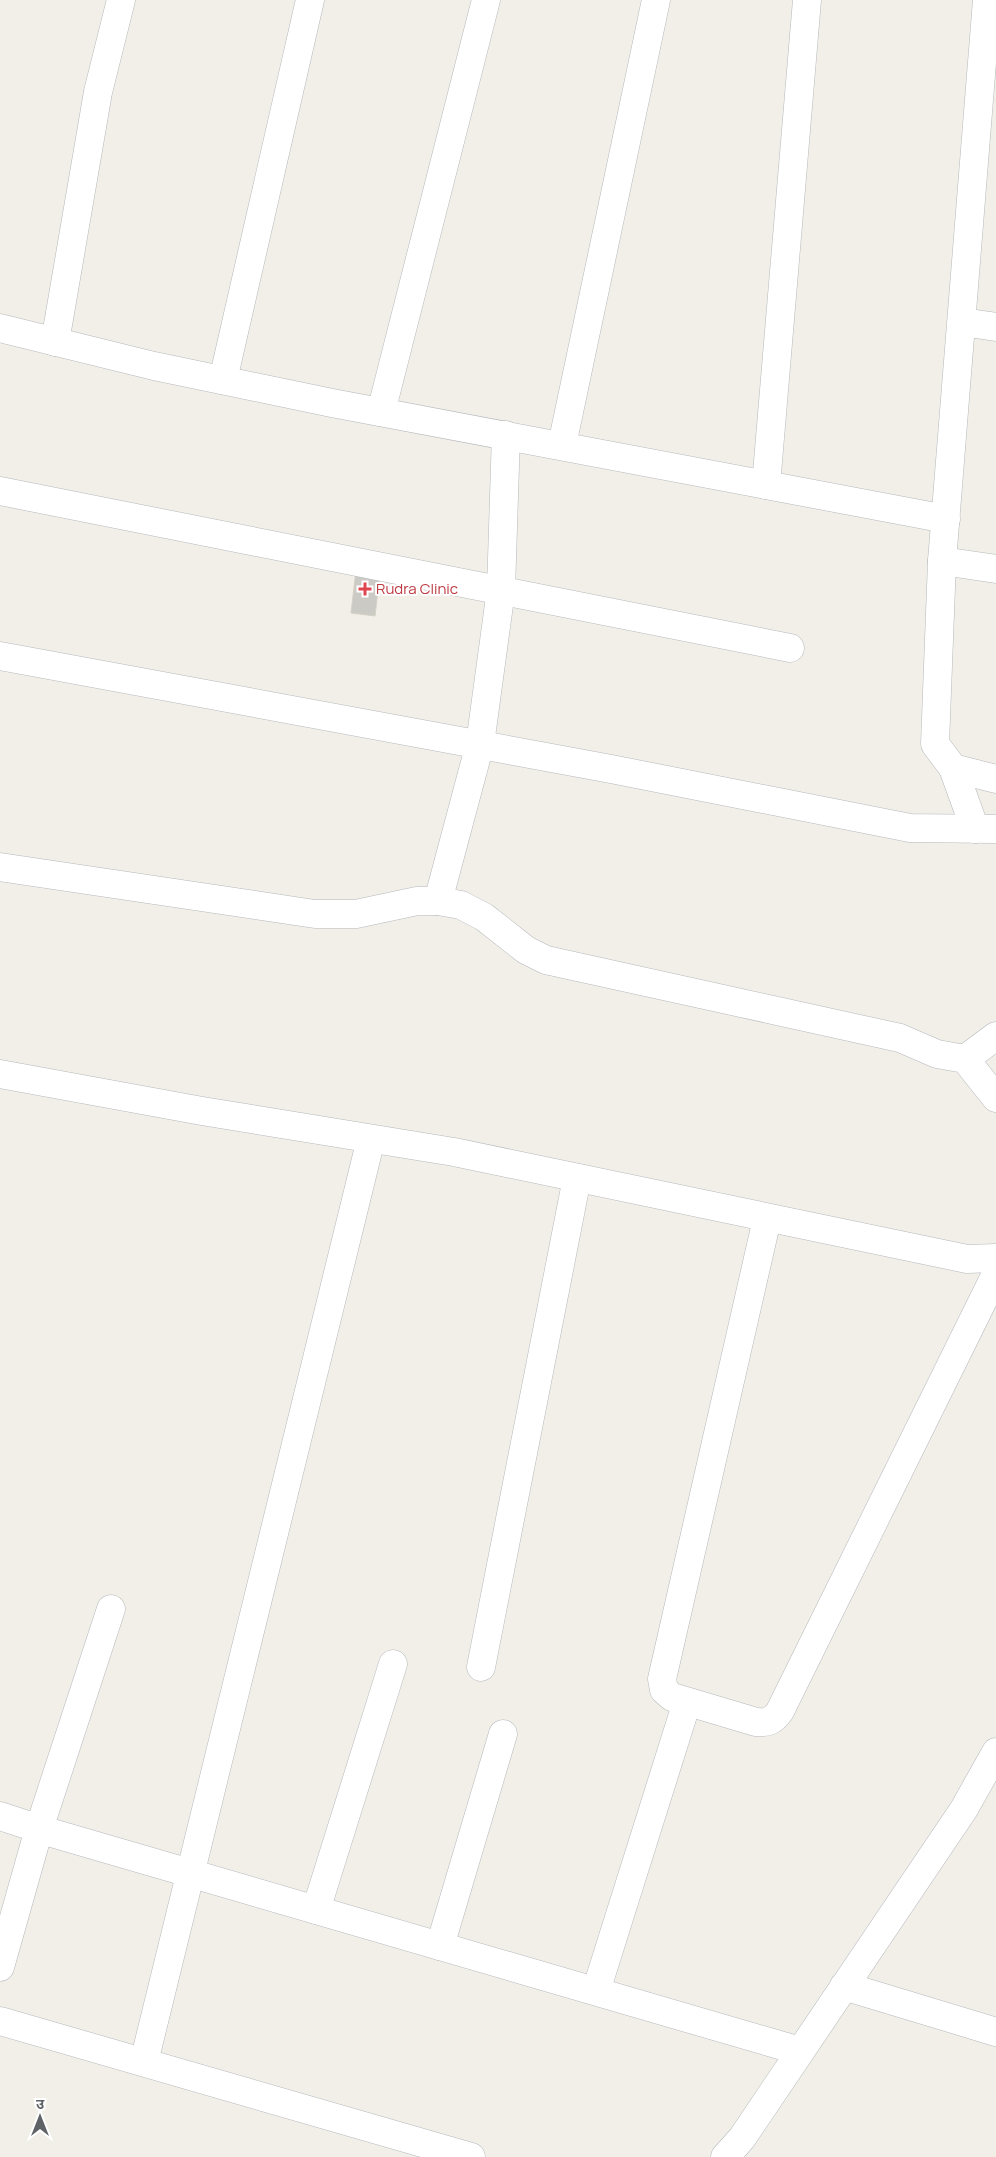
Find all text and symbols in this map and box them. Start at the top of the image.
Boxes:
place label: Rudra Clinic [376,578,458,599]
marker: Rudra Clinic [358,582,372,596]
north arrow [15,2092,65,2142]
text: उ [36,2094,45,2113]

